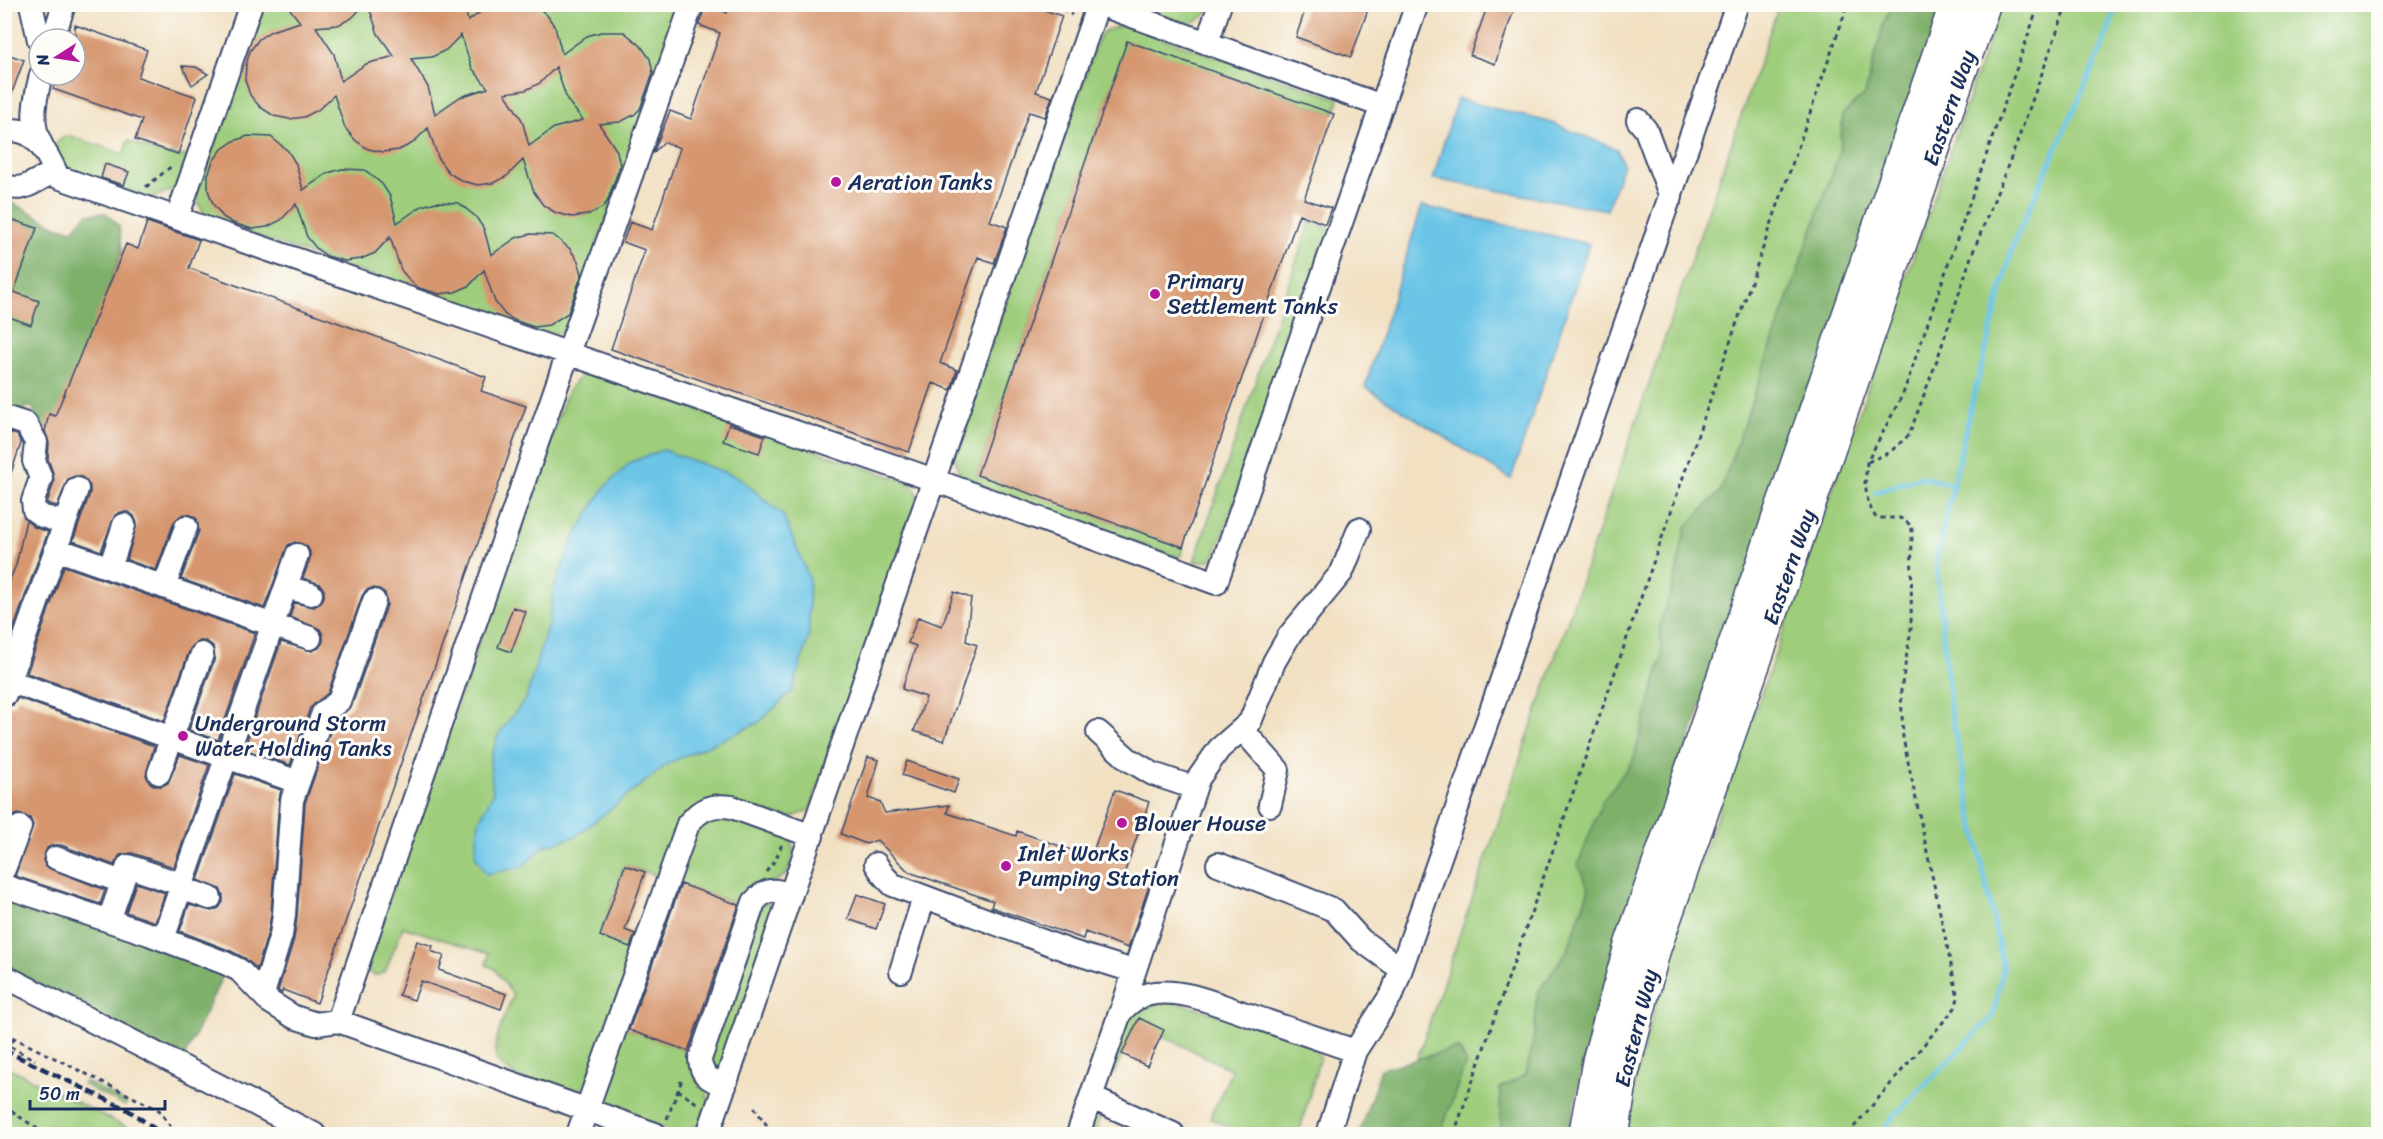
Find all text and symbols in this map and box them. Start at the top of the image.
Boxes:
north arrow [27,27,87,87]
street label: Eastern Way [1911,44,1987,171]
text: N [27,51,58,69]
place label: Aeration Tanks [847,163,992,202]
marker: Aeration Tanks [829,175,843,189]
place label: Primary Settlement Tanks [1167,262,1338,326]
marker: Primary Settlement Tanks [1148,287,1162,301]
street label: Eastern Way [1751,503,1827,630]
place label: Underground Storm Water Holding Tanks [195,704,392,768]
marker: Underground Storm Water Holding Tanks [176,729,190,743]
place label: Blower House [1134,804,1266,843]
marker: Blower House [1115,816,1129,830]
place label: Inlet Works Pumping Station [1017,834,1179,898]
marker: Inlet Works Pumping Station [999,859,1013,873]
street label: Eastern Way [1603,964,1670,1091]
scale bar [30,1073,165,1111]
text: 50 m [39,1078,80,1110]

